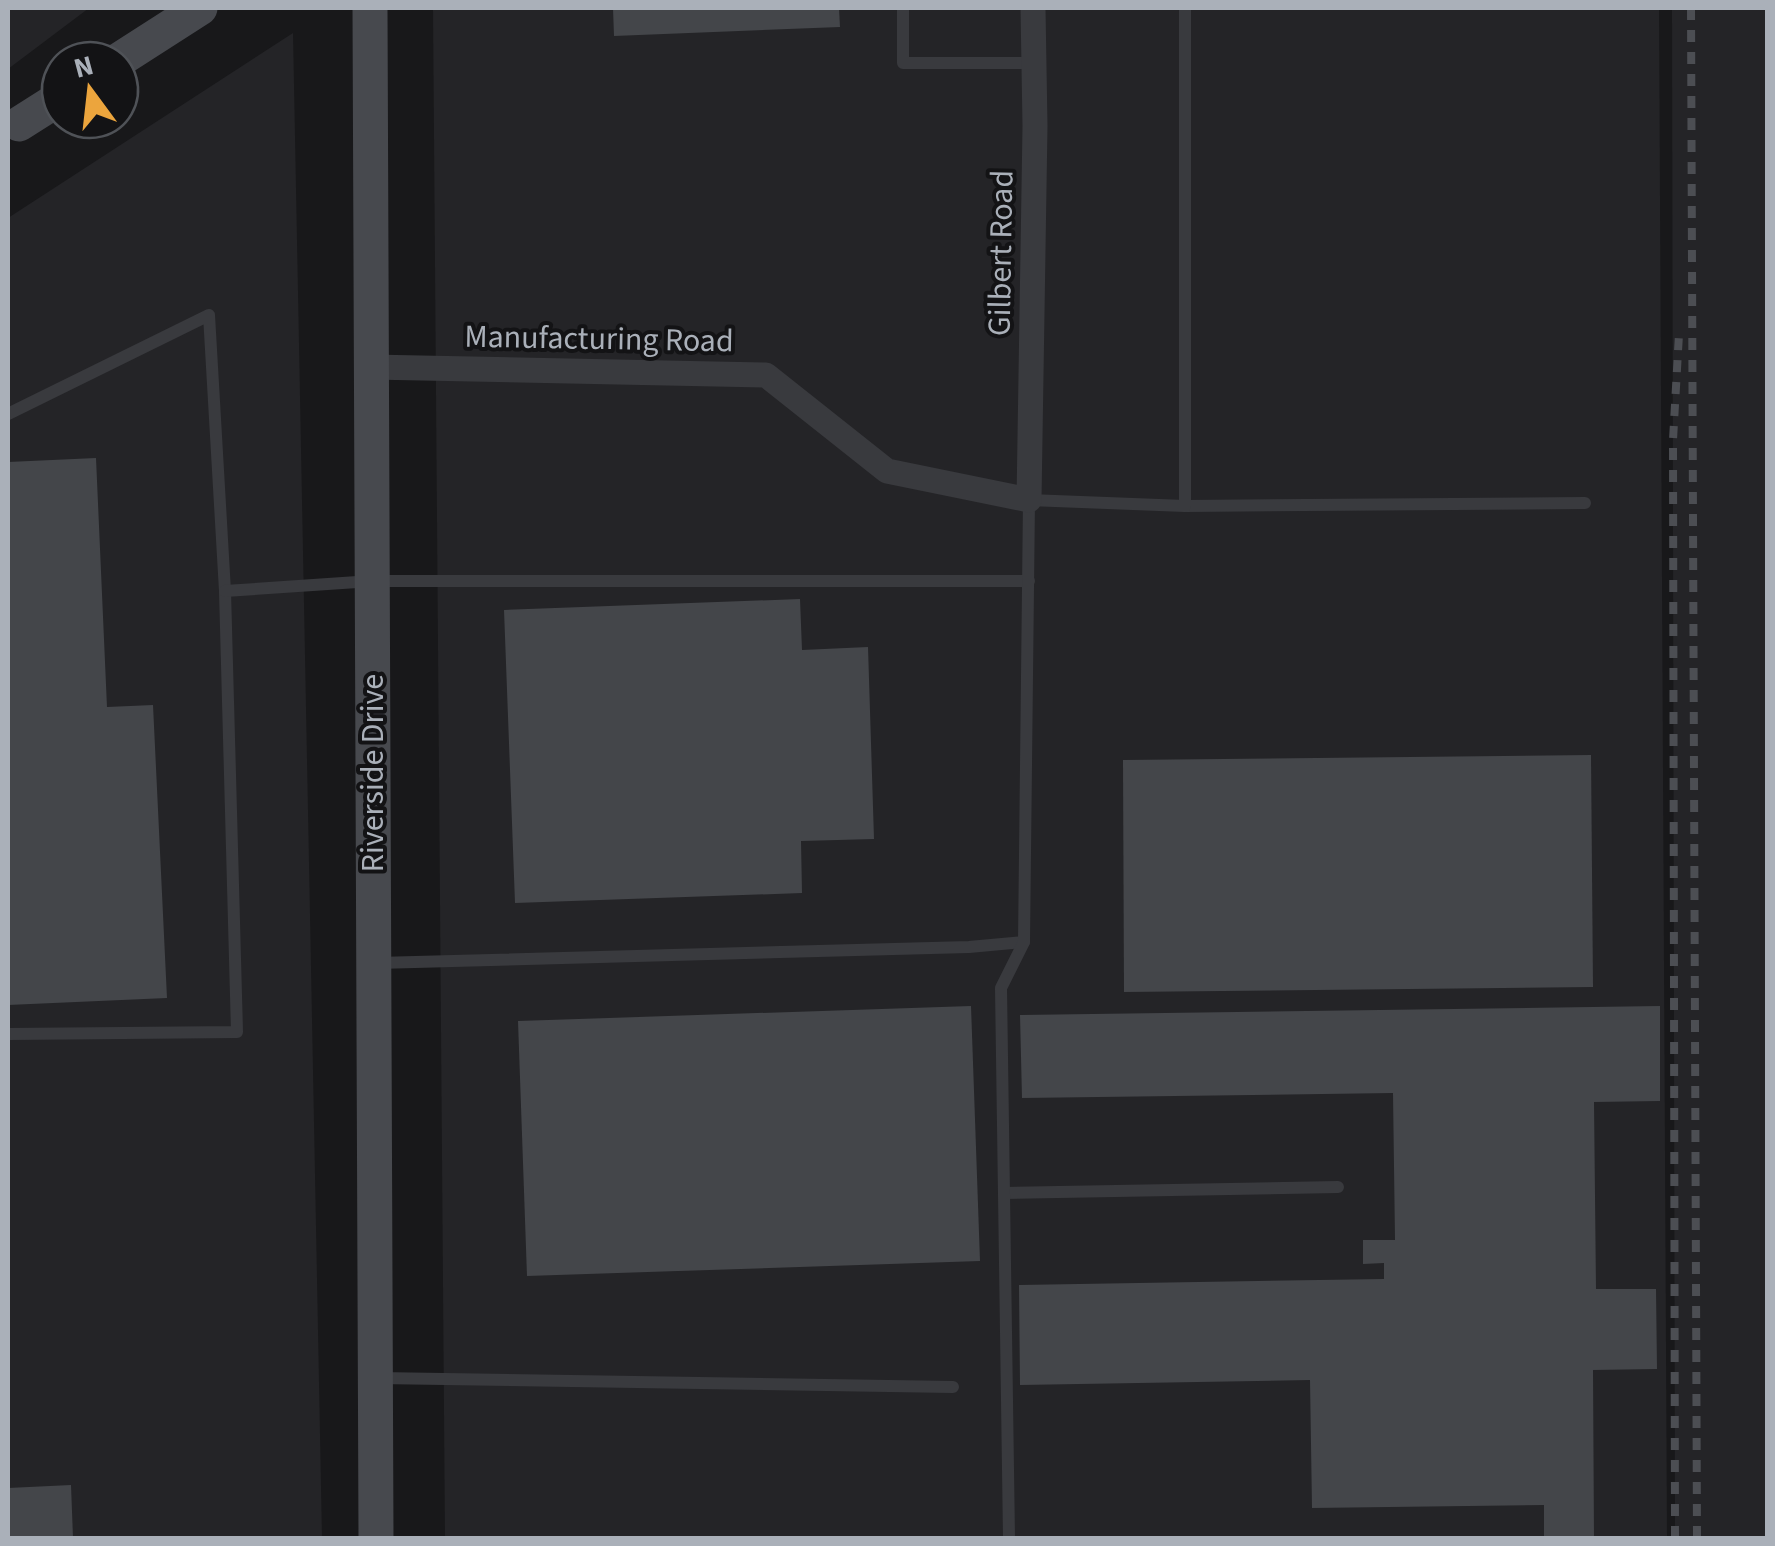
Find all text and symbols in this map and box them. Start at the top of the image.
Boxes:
north arrow [40,40,140,140]
text: N [70,45,98,89]
street label: Gilbert Road [977,169,1025,337]
street label: Manufacturing Road [464,314,734,364]
street label: Riverside Drive [350,674,396,872]

